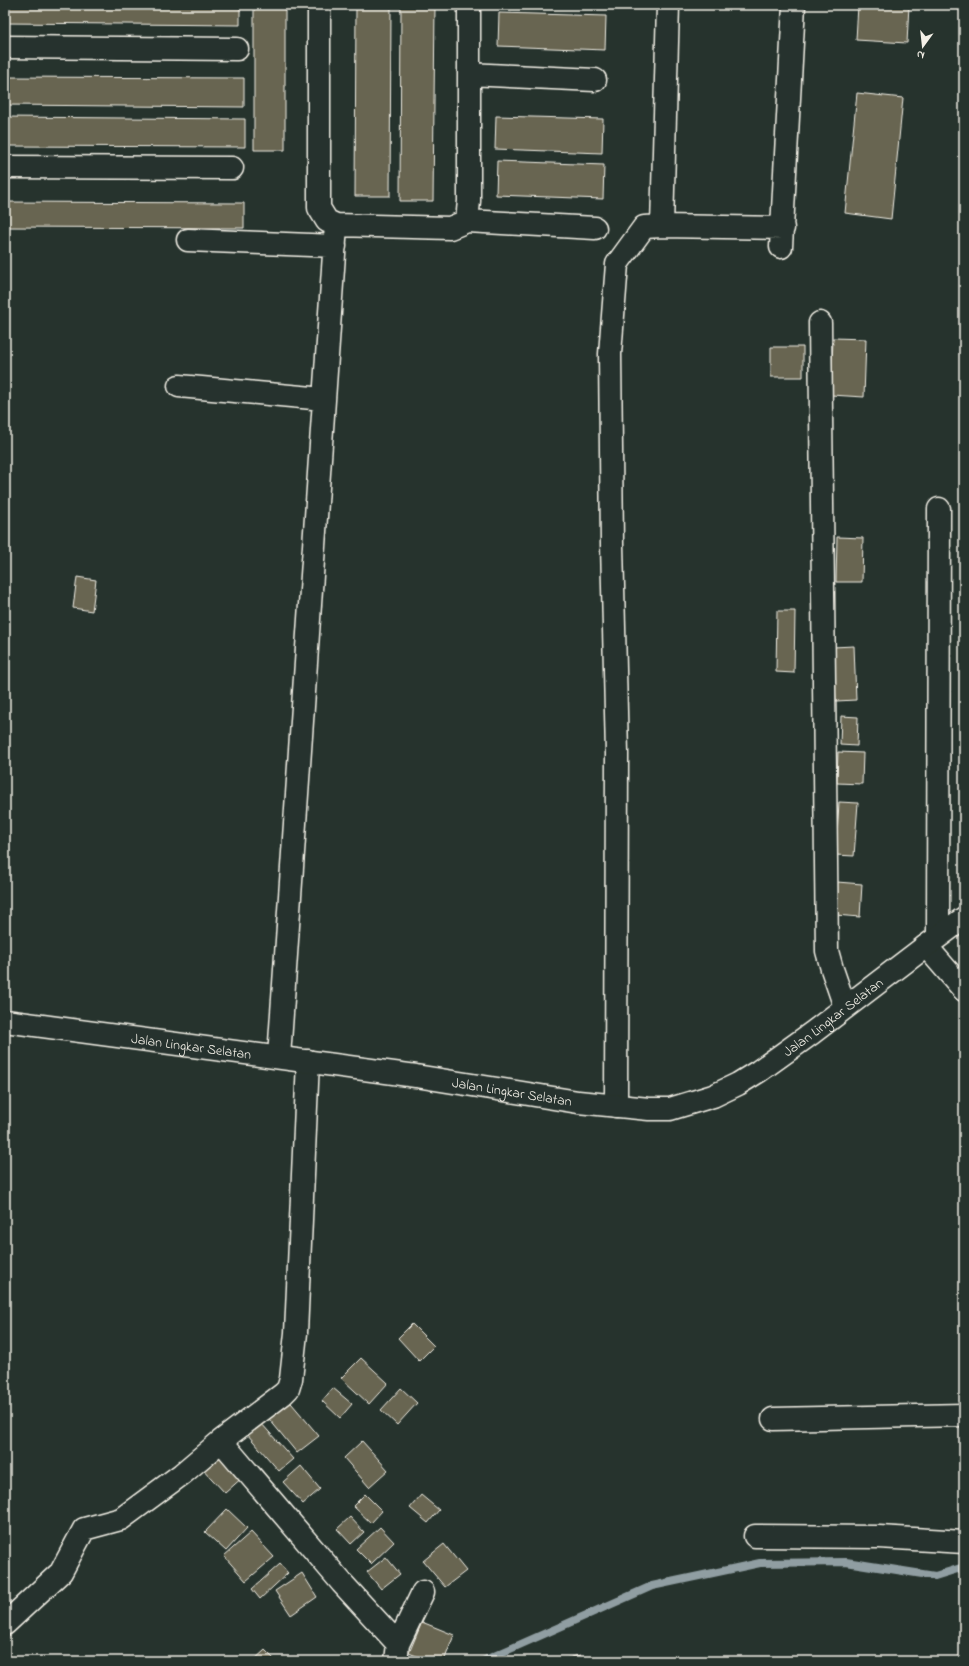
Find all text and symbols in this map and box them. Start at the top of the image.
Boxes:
north arrow [903,26,943,66]
text: N [915,46,926,63]
street label: Jalan Lingkar Selatan [779,973,888,1063]
street label: Jalan Lingkar Selatan [130,1029,253,1066]
street label: Jalan Lingkar Selatan [450,1073,573,1113]

